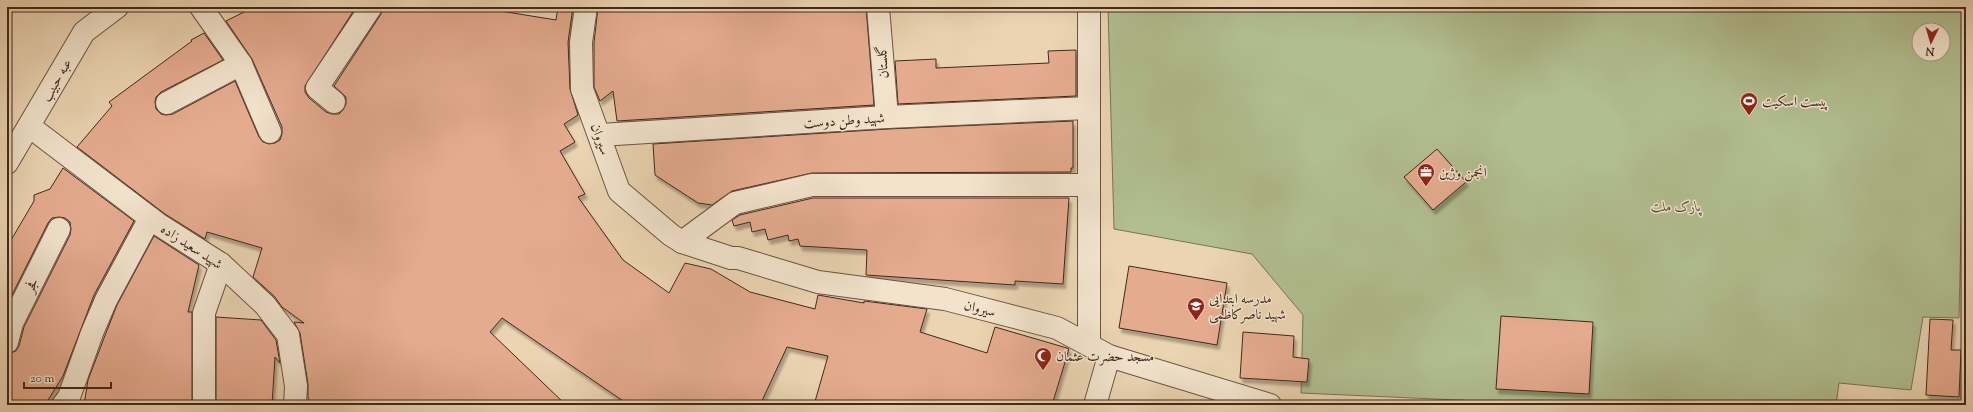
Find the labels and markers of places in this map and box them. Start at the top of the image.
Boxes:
sports icon: پیست اسکیت [1739,91,1759,116]
place label: پیست اسکیت [1762,93,1828,113]
office icon: انجمن وژین [1416,162,1436,187]
place label: انجمن وژین [1439,164,1487,184]
place label: مدرسه ابتدایی شهید ناصرکاظمی [1209,290,1286,326]
school or university icon: مدرسه ابتدایی شهید ناصرکاظمی [1186,296,1206,321]
mosque icon: مسجد حضرت عثمان [1033,346,1053,371]
place label: مسجد حضرت عثمان [1056,348,1154,368]

